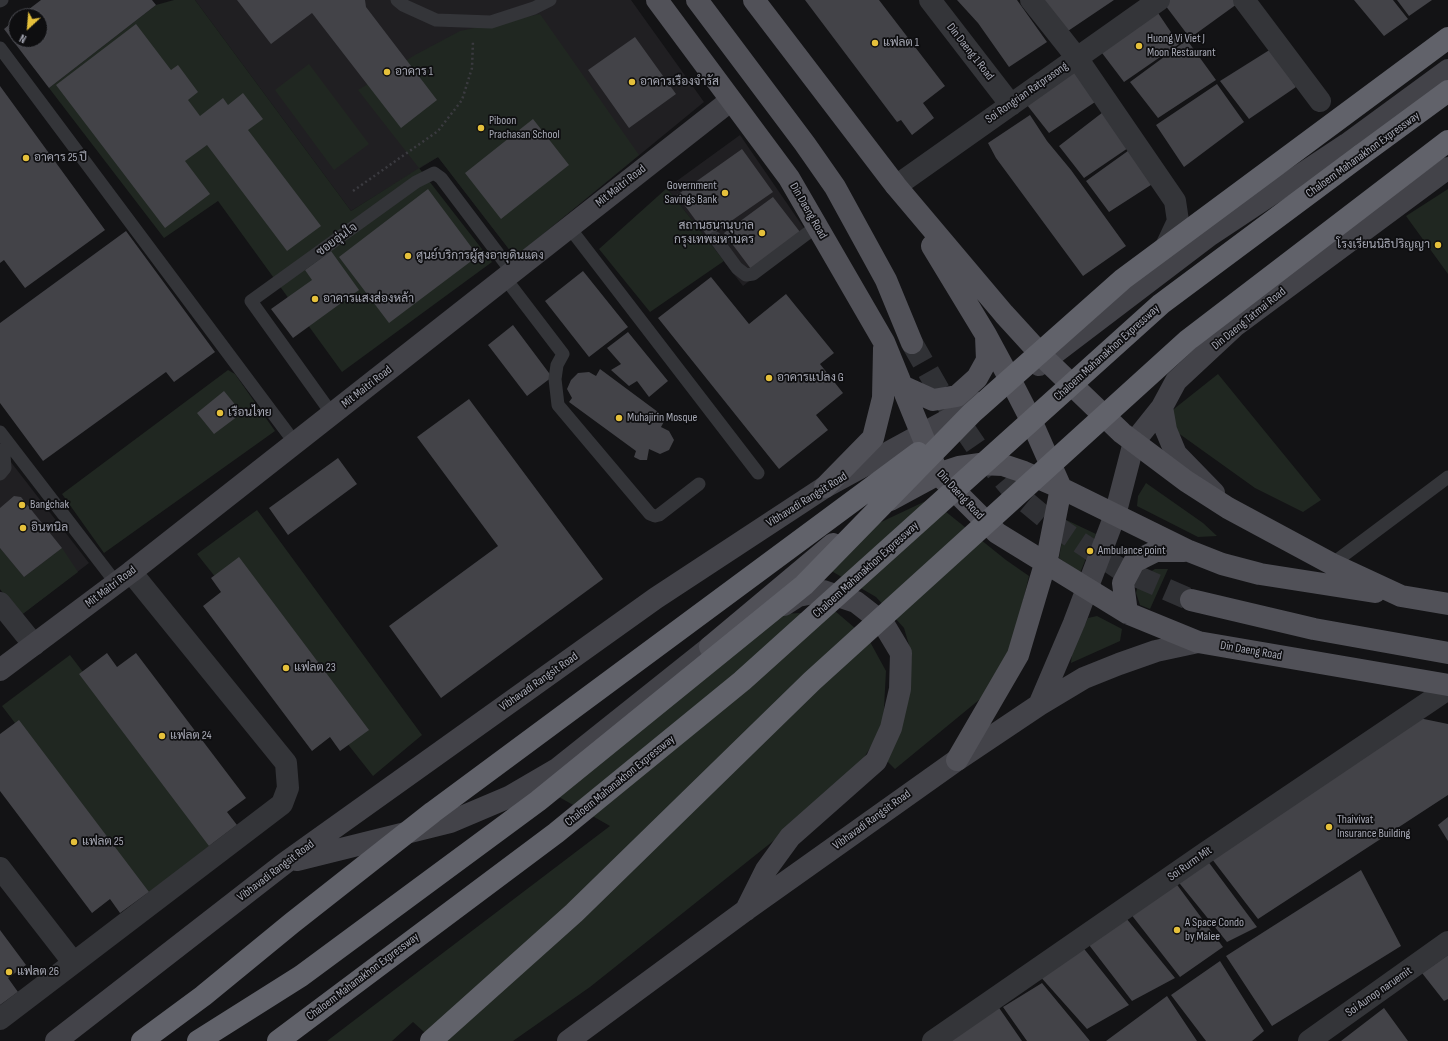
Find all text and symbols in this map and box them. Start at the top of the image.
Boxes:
north arrow [8,8,48,48]
street label: Din Daeng 1 Road [943,21,997,83]
text: N [17,31,28,45]
place label: Huong Vi Viet J Moon Restaurant [1147,32,1216,60]
place label: แฟลต 1 [883,36,919,50]
marker: แฟลต 1 [870,38,880,48]
marker: Huong Vi Viet J Moon Restaurant [1134,41,1144,51]
street label: Soi Rongrian Ratprasong [983,59,1071,127]
place label: อาคาร 1 [395,65,433,79]
marker: อาคาร 1 [382,67,392,77]
place label: อาคารเรืองจำรัส [640,75,719,89]
marker: อาคารเรืองจำรัส [627,77,637,87]
street label: Chaloem Mahanakhon Expressway [1303,109,1423,201]
place label: Piboon Prachasan School [489,114,560,142]
marker: Piboon Prachasan School [476,123,486,133]
place label: อาคาร 25 ปี [34,151,87,165]
marker: อาคาร 25 ปี [21,153,31,163]
street label: Mit Maitri Road [593,162,649,210]
place label: Government Savings Bank [665,179,717,207]
street label: Din Daeng Road [786,180,830,242]
marker: Government Savings Bank [720,188,730,198]
place label: สถานธนานุบาล กรุงเทพมหานคร [674,219,754,247]
street label: ซอยอุ่นใจ [314,220,360,260]
marker: สถานธนานุบาล กรุงเทพมหานคร [757,228,767,238]
place label: โรงเรียนนิธิปริญญา [1337,238,1430,252]
marker: โรงเรียนนิธิปริญญา [1433,240,1443,250]
place label: ศูนย์บริการผู้สูงอายุดินแดง [416,249,544,263]
marker: ศูนย์บริการผู้สูงอายุดินแดง [403,251,413,261]
street label: Din Daeng Tatmai Road [1209,285,1289,353]
place label: อาคารแสงส่องหล้า [323,292,414,306]
marker: อาคารแสงส่องหล้า [310,294,320,304]
street label: Chaloem Mahanakhon Expressway [1051,302,1163,404]
street label: Mit Maitri Road [339,363,395,411]
place label: อาคารแปลง G [777,371,844,385]
marker: อาคารแปลง G [764,373,774,383]
place label: เรือนไทย [228,406,272,420]
marker: เรือนไทย [215,408,225,418]
place label: Muhajirin Mosque [627,411,697,425]
marker: Muhajirin Mosque [614,413,624,423]
street label: Din Daeng Road [934,467,986,523]
street label: Vibhavadi Rangsit Road [764,469,850,531]
place label: Bangchak [30,498,69,512]
marker: Bangchak [17,500,27,510]
street label: Chaloem Mahanakhon Expressway [810,519,922,621]
place label: อินทนิล [31,521,68,535]
marker: อินทนิล [18,523,28,533]
place label: Ambulance point [1098,544,1166,558]
marker: Ambulance point [1085,546,1095,556]
street label: Mit Maitri Road [83,563,139,611]
street label: Din Daeng Road [1219,639,1283,663]
street label: Vibhavadi Rangsit Road [497,650,581,714]
place label: แฟลต 23 [294,661,336,675]
marker: แฟลต 23 [281,663,291,673]
place label: แฟลต 24 [170,729,212,743]
marker: แฟลต 24 [157,731,167,741]
street label: Chaloem Mahanakhon Expressway [562,732,678,830]
street label: Vibhavadi Rangsit Road [830,787,914,853]
place label: Thaivivat Insurance Building [1337,813,1410,841]
marker: Thaivivat Insurance Building [1324,822,1334,832]
place label: แฟลต 25 [82,835,123,849]
marker: แฟลต 25 [69,837,79,847]
street label: Vibhavadi Rangsit Road [235,837,317,905]
street label: Soi Rurm Mit [1165,844,1215,884]
place label: A Space Condo by Malee [1185,916,1244,944]
marker: A Space Condo by Malee [1172,925,1182,935]
street label: Chaloem Mahanakhon Expressway [304,930,422,1024]
street label: Soi Aunop naruemit [1343,964,1415,1020]
place label: แฟลต 26 [17,965,59,979]
marker: แฟลต 26 [4,967,14,977]

